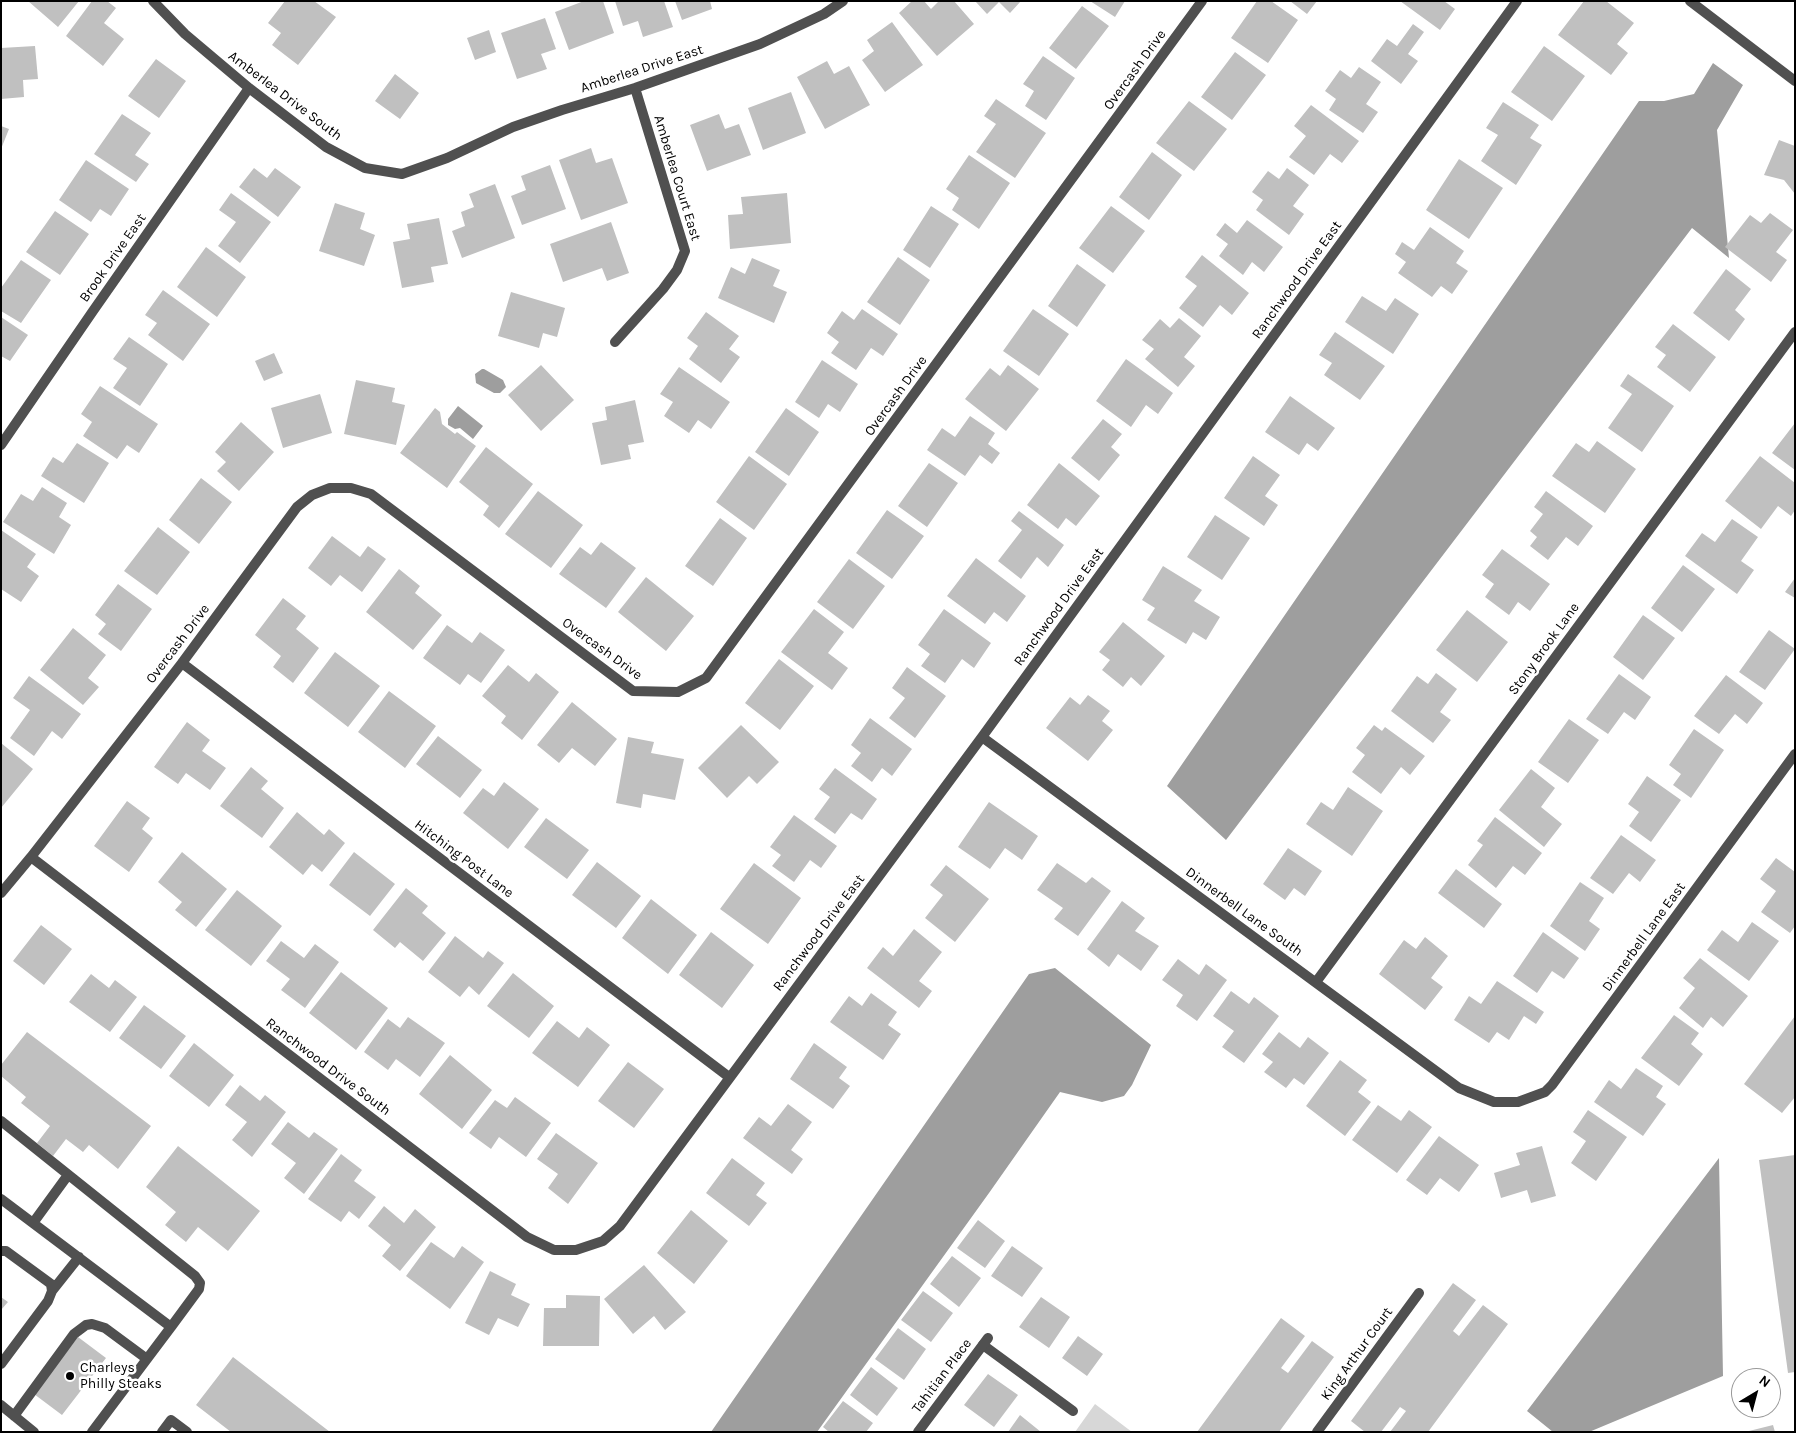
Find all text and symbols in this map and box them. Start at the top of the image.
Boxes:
street label: Overcash Drive [1100,27,1170,113]
street label: Amberlea Drive East [579,41,705,97]
street label: Amberlea Drive South [225,48,345,144]
street label: Amberlea Court East [650,113,704,243]
street label: Brook Drive East [76,210,150,306]
street label: Ranchwood Drive East [1249,218,1345,342]
street label: Overcash Drive [861,353,931,439]
street label: Ranchwood Drive East [1011,545,1107,669]
street label: Stony Brook Lane [1505,600,1583,698]
street label: Overcash Drive [143,601,213,687]
street label: Overcash Drive [559,614,645,684]
street label: Hitching Post Lane [411,816,517,902]
street label: Dinnerbell Lane South [1182,864,1306,960]
street label: Ranchwood Drive East [770,871,868,995]
street label: Dinnerbell Lane East [1599,879,1689,995]
street label: Ranchwood Drive South [262,1015,394,1119]
street label: King Arthur Court [1318,1304,1396,1404]
street label: Tahitian Place [909,1335,975,1417]
place label: Charleys Philly Steaks [80,1360,162,1392]
north arrow [1731,1368,1781,1418]
marker: Charleys Philly Steaks [64,1370,76,1382]
text: N [1756,1372,1774,1391]

